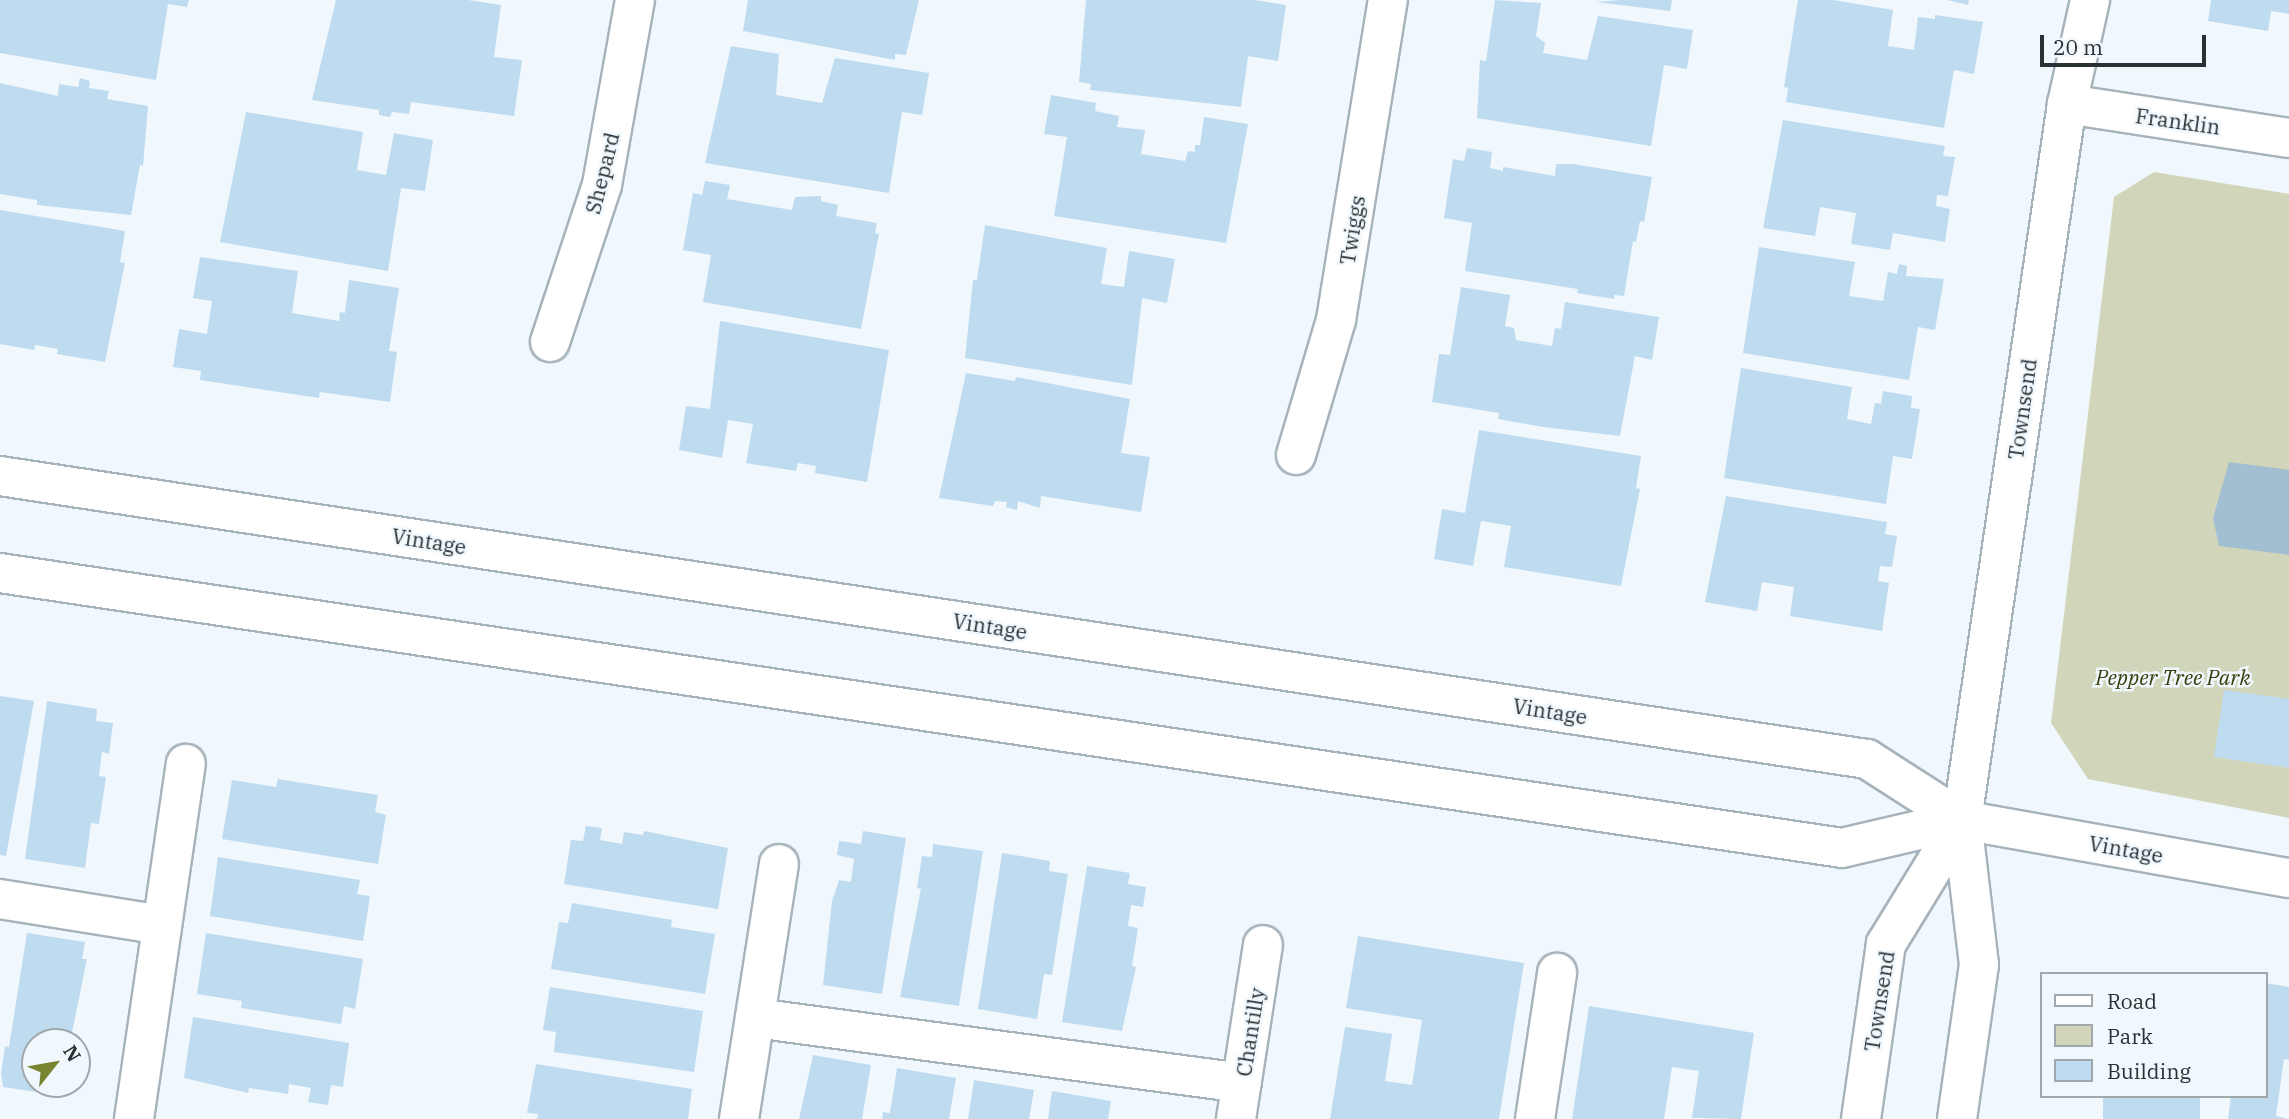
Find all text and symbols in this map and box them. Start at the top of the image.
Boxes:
scale bar [2044,21,2210,65]
text: 20 m [2053,33,2103,61]
street label: Franklin [2134,103,2222,139]
street label: Shepard [580,130,624,216]
street label: Twiggs [1334,194,1370,266]
street label: Townsend [2002,357,2042,461]
street label: Vintage [390,523,468,559]
street label: Vintage [951,608,1029,644]
park label: Pepper Tree Park [2095,664,2251,690]
street label: Vintage [1511,693,1589,729]
street label: Vintage [2087,830,2165,868]
street label: Townsend [1859,949,1899,1053]
legend [2040,972,2268,1098]
street label: Chantilly [1231,986,1269,1078]
text: Road [2107,987,2157,1015]
text: Park [2107,1022,2153,1050]
north arrow [21,1028,91,1098]
text: N [58,1041,86,1066]
text: Building [2107,1057,2191,1085]

